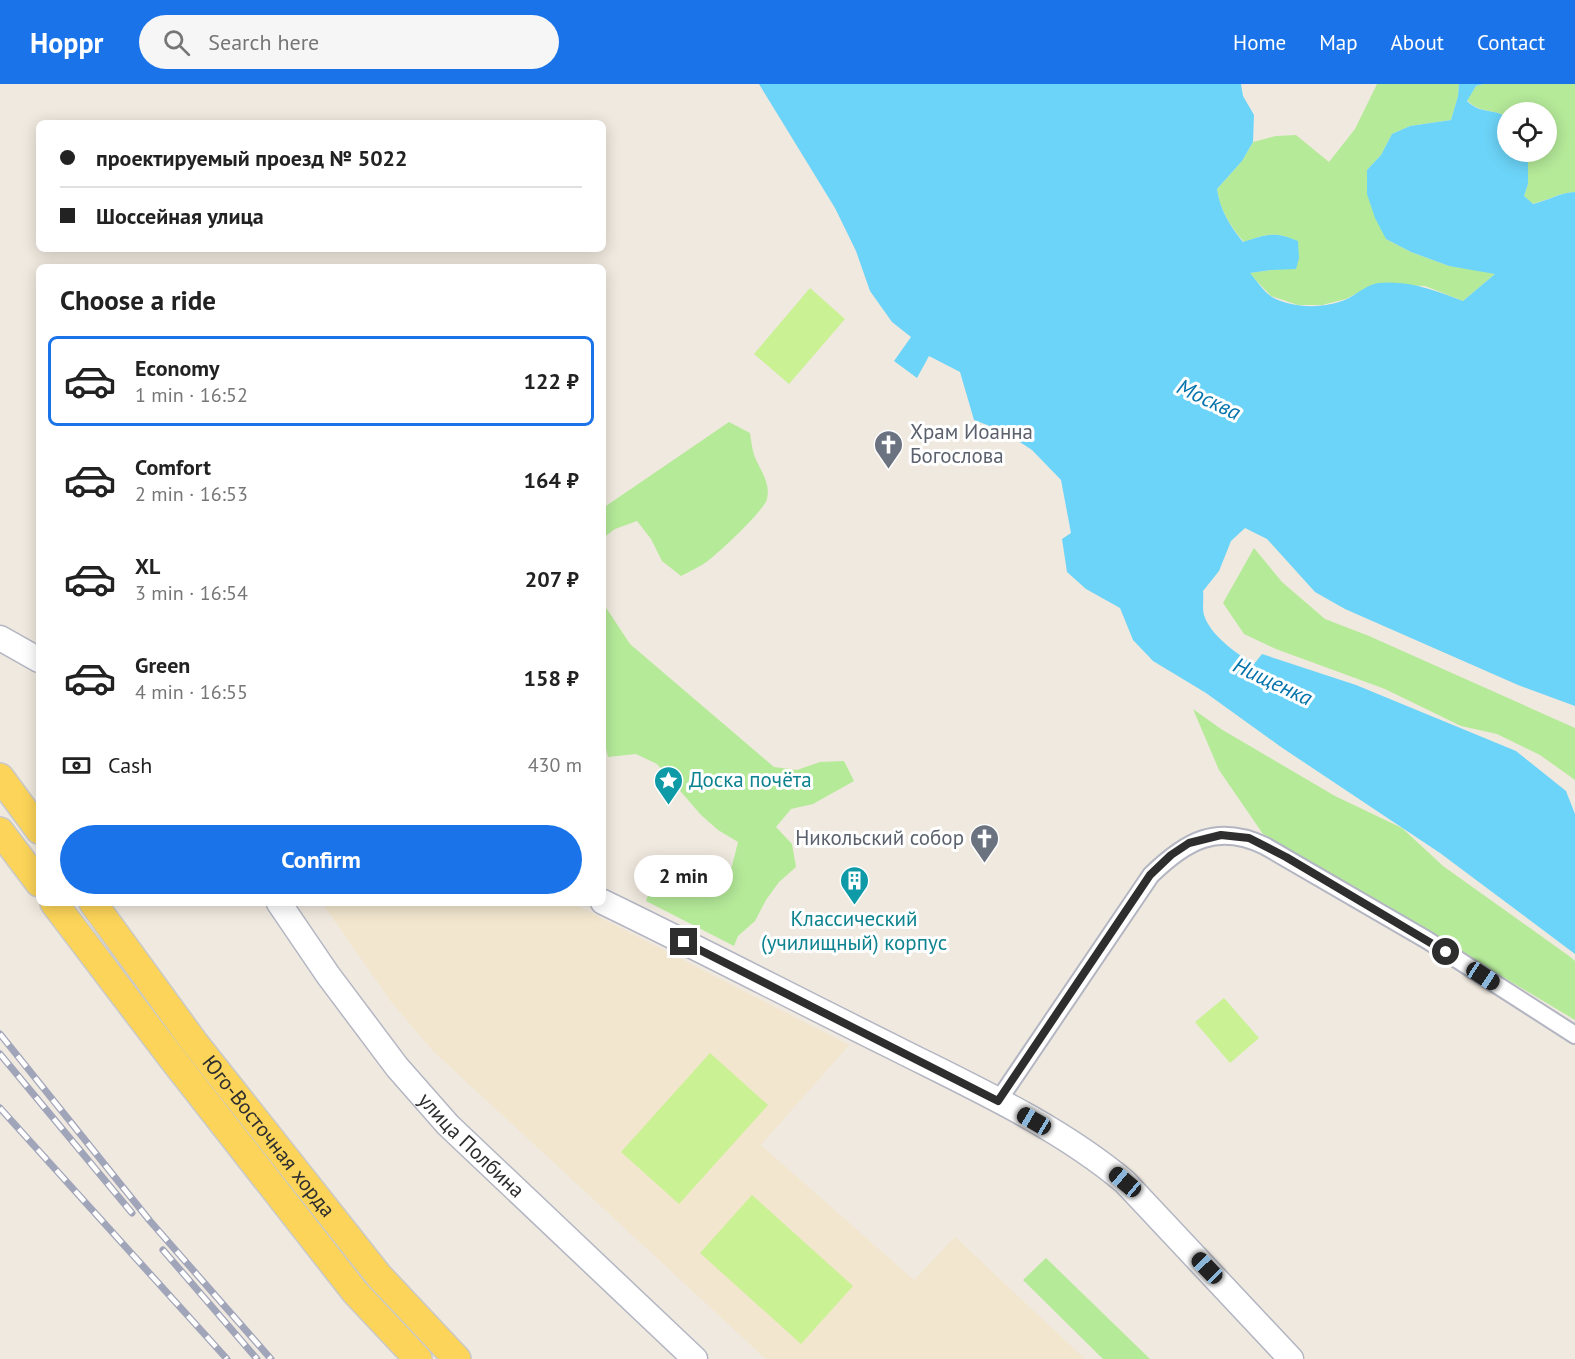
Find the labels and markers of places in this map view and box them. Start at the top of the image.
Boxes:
place label: Храм Иоанна Богослова [910,418,1033,469]
church icon: Храм Иоанна Богослова [873,428,905,470]
place icon: Доска почёта [652,764,684,806]
place label: Доска почёта [689,766,812,793]
church icon: Никольский собор [969,822,1001,864]
place label: Никольский собор [795,824,964,851]
building icon: Классический (училищный) корпус [838,864,870,906]
place label: Классический (училищный) корпус [761,905,947,956]

